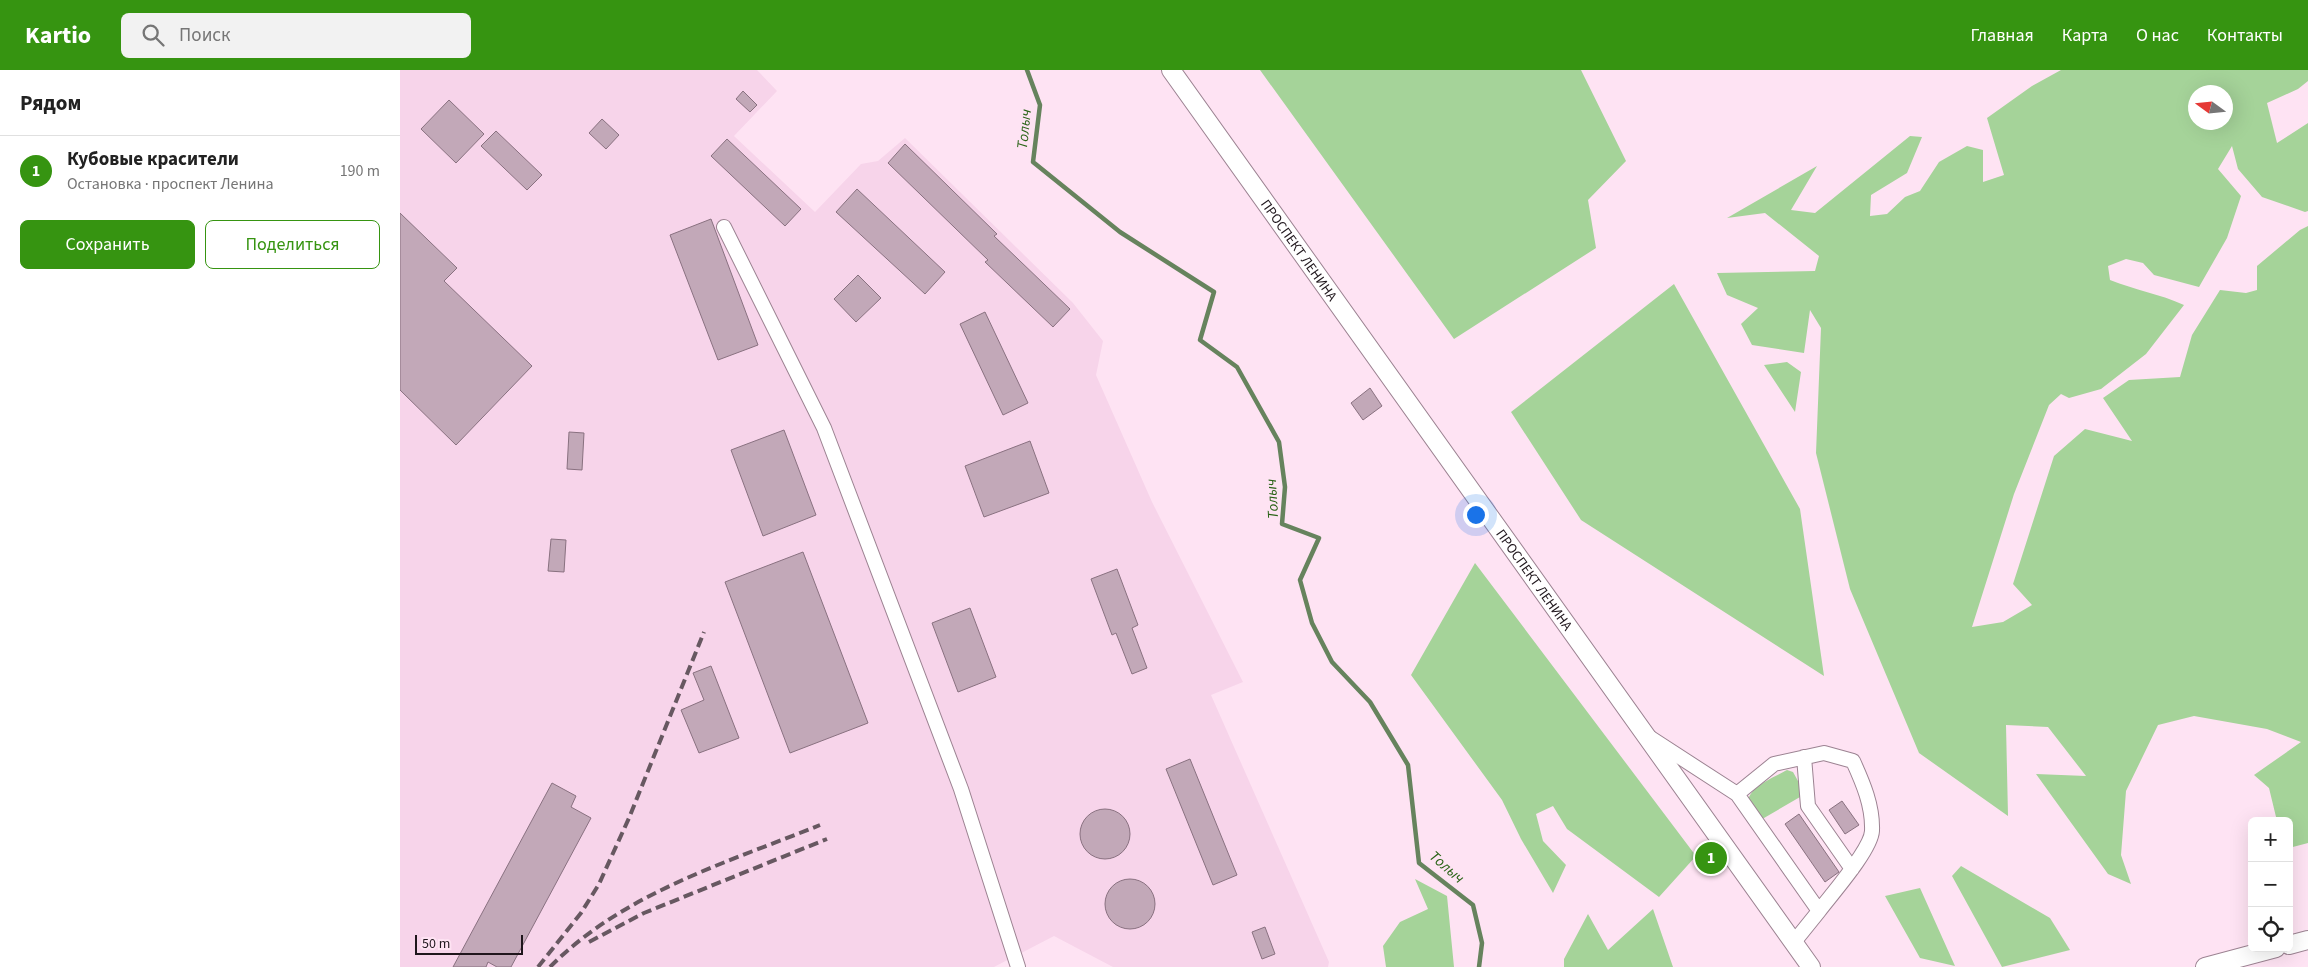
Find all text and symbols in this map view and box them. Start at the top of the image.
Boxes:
search box [121,13,471,58]
text: Kartio [25,18,91,53]
icon: search [139,21,167,49]
text: Поиск [179,22,230,49]
text: Главная [1971,23,2034,48]
text: Карта [2062,23,2108,48]
text: О нас [2136,23,2179,48]
text: Контакты [2207,23,2283,48]
north arrow [2188,85,2233,130]
text: Рядом [20,88,81,118]
water label: Толыч [1012,108,1037,150]
text: Кубовые красители [67,146,239,173]
text: 1 [32,160,40,182]
text: 190 m [340,160,380,182]
text: Остановка · проспект Ленина [67,173,274,195]
street label: ПРОСПЕКТ ЛЕНИНА [1255,196,1342,306]
button: Сохранить [20,220,195,269]
button: Поделиться [205,220,380,269]
water label: Толыч [1261,478,1284,520]
your location [1463,502,1489,528]
street label: ПРОСПЕКТ ЛЕНИНА [1491,525,1577,635]
map controls [2248,817,2293,952]
button: + [2248,817,2293,862]
pin: 1 [1695,839,1727,877]
water label: Толыч [1425,846,1469,889]
button: − [2248,862,2293,907]
button: locate [2248,907,2293,952]
scale bar [415,932,522,955]
text: 50 m [422,934,450,954]

